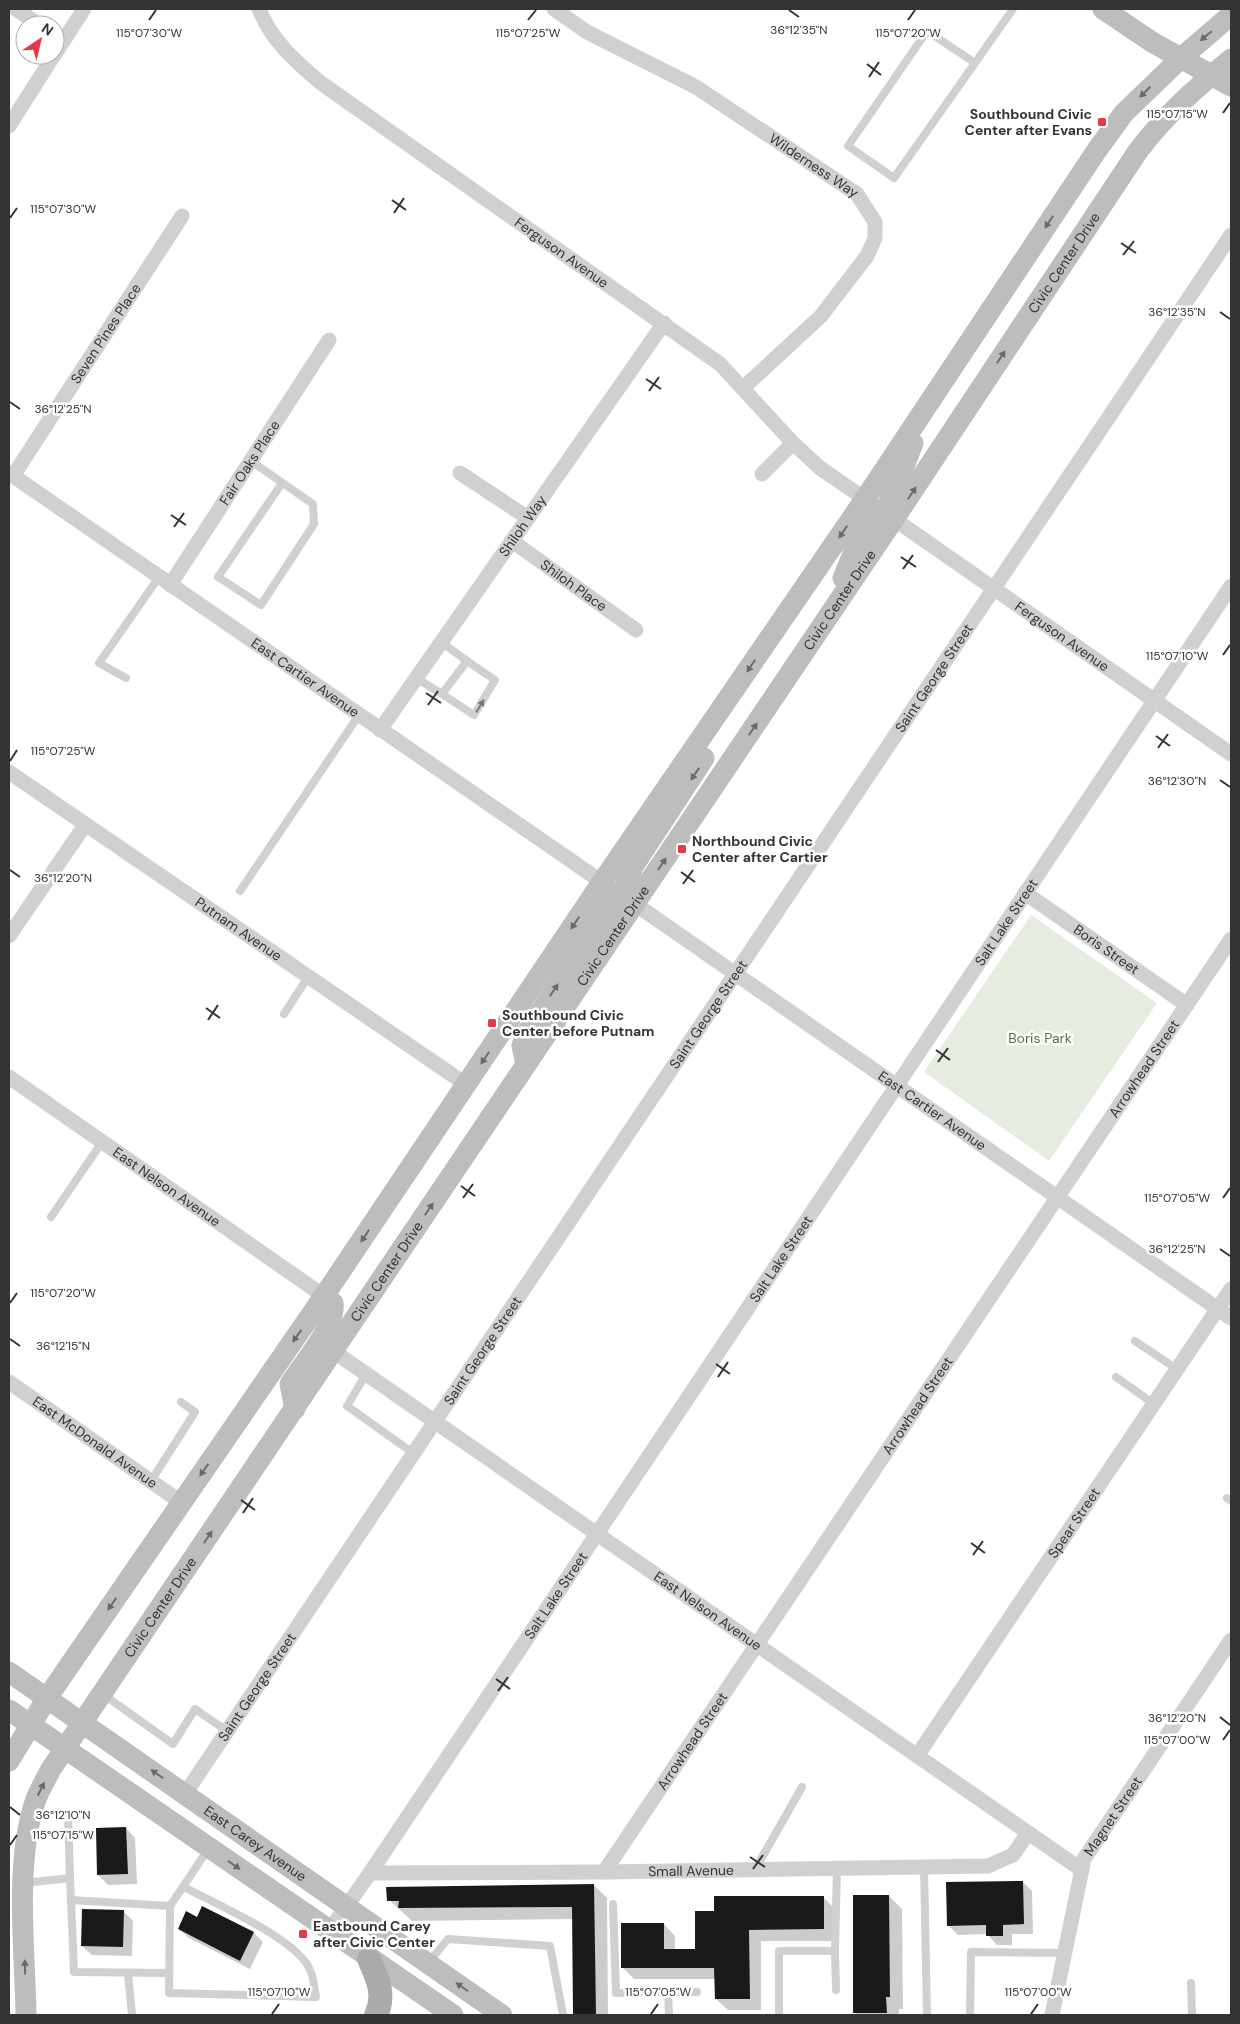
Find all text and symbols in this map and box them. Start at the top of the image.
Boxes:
north arrow [15,15,65,65]
text: N [38,19,57,40]
text: 36°12'35"N [770,22,828,38]
text: 115°07'30"W [116,25,182,41]
text: 115°07'25"W [496,25,561,41]
text: 115°07'20"W [875,25,941,41]
one-way arrow [1200,31,1213,42]
one-way arrow [1140,85,1152,97]
place label: Southbound Civic Center after Evans [965,105,1092,139]
text: 115°07'15"W [1146,106,1208,122]
marker: Southbound Civic Center after Evans [1096,116,1108,128]
street label: Wilderness Way [766,129,862,202]
text: 115°07'30"W [30,201,96,217]
street label: Civic Center Drive [1024,209,1104,317]
street label: Ferguson Avenue [511,213,612,292]
one-way arrow [1044,215,1054,229]
street label: Seven Pines Place [67,280,145,387]
text: 36°12'35"N [1148,304,1206,320]
one-way arrow [996,350,1006,364]
text: 36°12'25"N [34,401,92,417]
street label: Fair Oaks Place [215,417,284,508]
one-way arrow [907,486,916,499]
street label: Shiloh Way [495,491,550,560]
one-way arrow [838,525,848,539]
street label: Civic Center Drive [799,546,880,654]
street label: Shiloh Place [537,555,611,615]
street label: Ferguson Avenue [1012,597,1113,675]
street label: Saint George Street [891,620,977,736]
street label: East Cartier Avenue [248,634,363,721]
text: 115°07'10"W [1146,648,1209,664]
one-way arrow [746,659,756,673]
one-way arrow [475,699,484,712]
one-way arrow [748,722,757,736]
text: 115°07'25"W [31,743,96,759]
one-way arrow [690,767,700,781]
text: 36°12'30"N [1148,773,1206,789]
place label: Northbound Civic Center after Cartier [692,832,828,866]
marker: Northbound Civic Center after Cartier [676,843,688,855]
one-way arrow [657,857,667,871]
text: 36°12'20"N [34,870,92,886]
street label: Salt Lake Street [971,875,1042,969]
street label: Civic Center Drive [573,882,653,989]
street label: Putnam Avenue [192,893,285,965]
one-way arrow [570,916,580,930]
street label: Boris Street [1070,920,1143,978]
street label: Saint George Street [665,956,751,1072]
one-way arrow [550,983,559,996]
place label: Southbound Civic Center before Putnam [502,1006,654,1040]
street label: Arrowhead Street [1105,1016,1183,1121]
marker: Southbound Civic Center before Putnam [486,1017,498,1029]
park label: Boris Park [1008,1029,1072,1047]
one-way arrow [480,1051,490,1065]
street label: East Cartier Avenue [875,1067,990,1154]
street label: East Nelson Avenue [109,1143,224,1230]
text: 115°07'05"W [1144,1190,1210,1206]
one-way arrow [424,1203,433,1216]
street label: Salt Lake Street [745,1212,816,1306]
street label: Civic Center Drive [346,1218,427,1325]
one-way arrow [360,1230,370,1243]
text: 36°12'25"N [1148,1241,1206,1257]
text: 115°07'20"W [30,1285,96,1301]
street label: Saint George Street [440,1293,525,1408]
one-way arrow [292,1330,301,1343]
text: 36°12'15"N [36,1338,90,1354]
street label: Arrowhead Street [878,1353,957,1458]
street label: East McDonald Avenue [29,1392,161,1492]
one-way arrow [199,1463,209,1477]
street label: Spear Street [1044,1484,1104,1561]
one-way arrow [203,1530,213,1544]
street label: Salt Lake Street [520,1548,591,1642]
street label: Civic Center Drive [120,1554,200,1661]
street label: East Nelson Avenue [650,1567,765,1654]
one-way arrow [107,1597,117,1611]
street label: Saint George Street [214,1629,300,1745]
street label: Arrowhead Street [653,1689,731,1793]
text: 36°12'20"N [1148,1710,1206,1726]
text: 115°07'00"W [1143,1732,1211,1748]
one-way arrow [150,1769,163,1779]
street label: Magnet Street [1080,1773,1146,1859]
one-way arrow [37,1782,45,1796]
street label: East Carey Avenue [200,1801,310,1885]
text: 36°12'10"N [35,1807,91,1823]
text: 115°07'15"W [32,1827,94,1843]
one-way arrow [227,1860,241,1870]
street label: Small Avenue [648,1861,734,1880]
place label: Eastbound Carey after Civic Center [313,1917,435,1951]
marker: Eastbound Carey after Civic Center [297,1928,309,1940]
one-way arrow [21,1958,29,1974]
one-way arrow [455,1982,469,1992]
text: 115°07'10"W [248,1984,311,2000]
text: 115°07'05"W [625,1984,691,2000]
text: 115°07'00"W [1004,1984,1072,2000]

